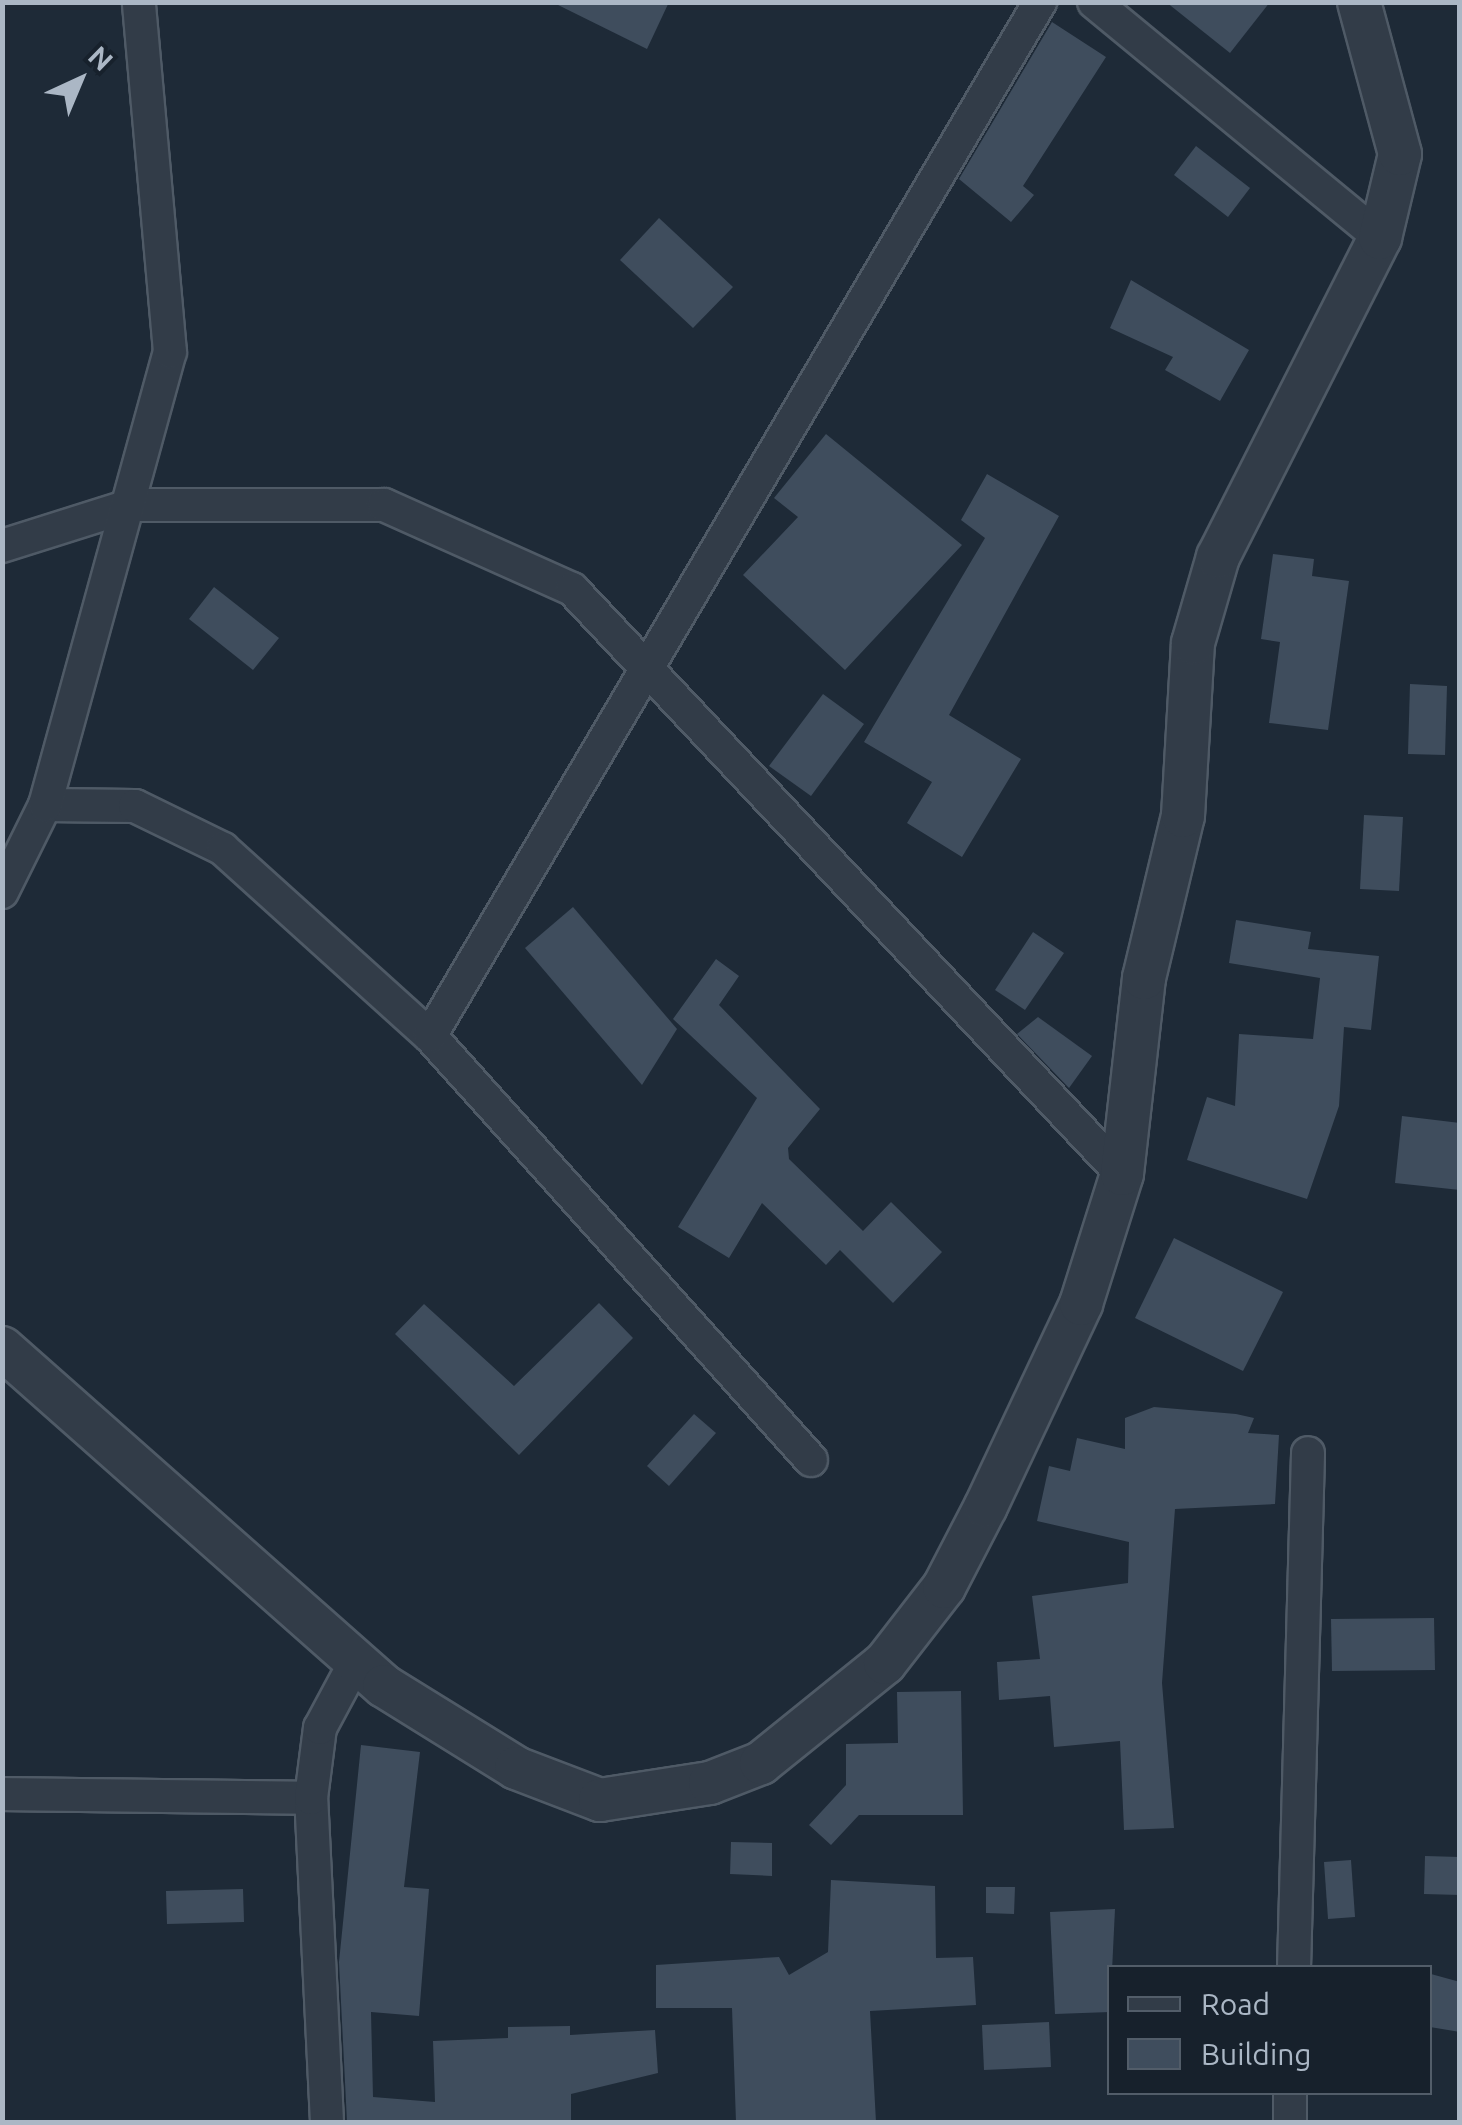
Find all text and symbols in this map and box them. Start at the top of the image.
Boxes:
north arrow [30,30,130,130]
text: N [83,40,119,76]
legend [1107,1965,1432,2095]
text: Road [1201,1987,1270,2021]
text: Building [1201,2037,1312,2071]

